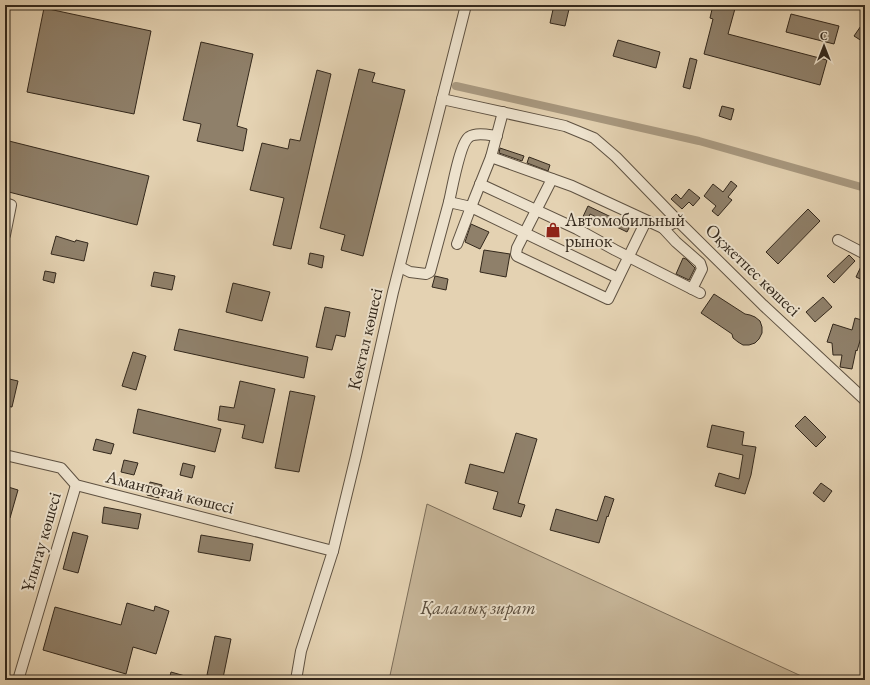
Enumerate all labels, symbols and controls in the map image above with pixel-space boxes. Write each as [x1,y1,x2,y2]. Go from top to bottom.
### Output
north arrow [804,26,844,66]
text: С [820,29,828,43]
place label: Автомобильный рынок [564,208,685,252]
street label: Оқжетпес көшесі [701,218,806,321]
shop icon: Автомобильный рынок [544,221,562,239]
street label: Көктал көшесі [342,285,388,392]
street label: Амантоғай көшесі [103,464,237,519]
street label: Ұлытау көшесі [15,489,66,594]
park label: Қалалық зират [419,596,536,620]

